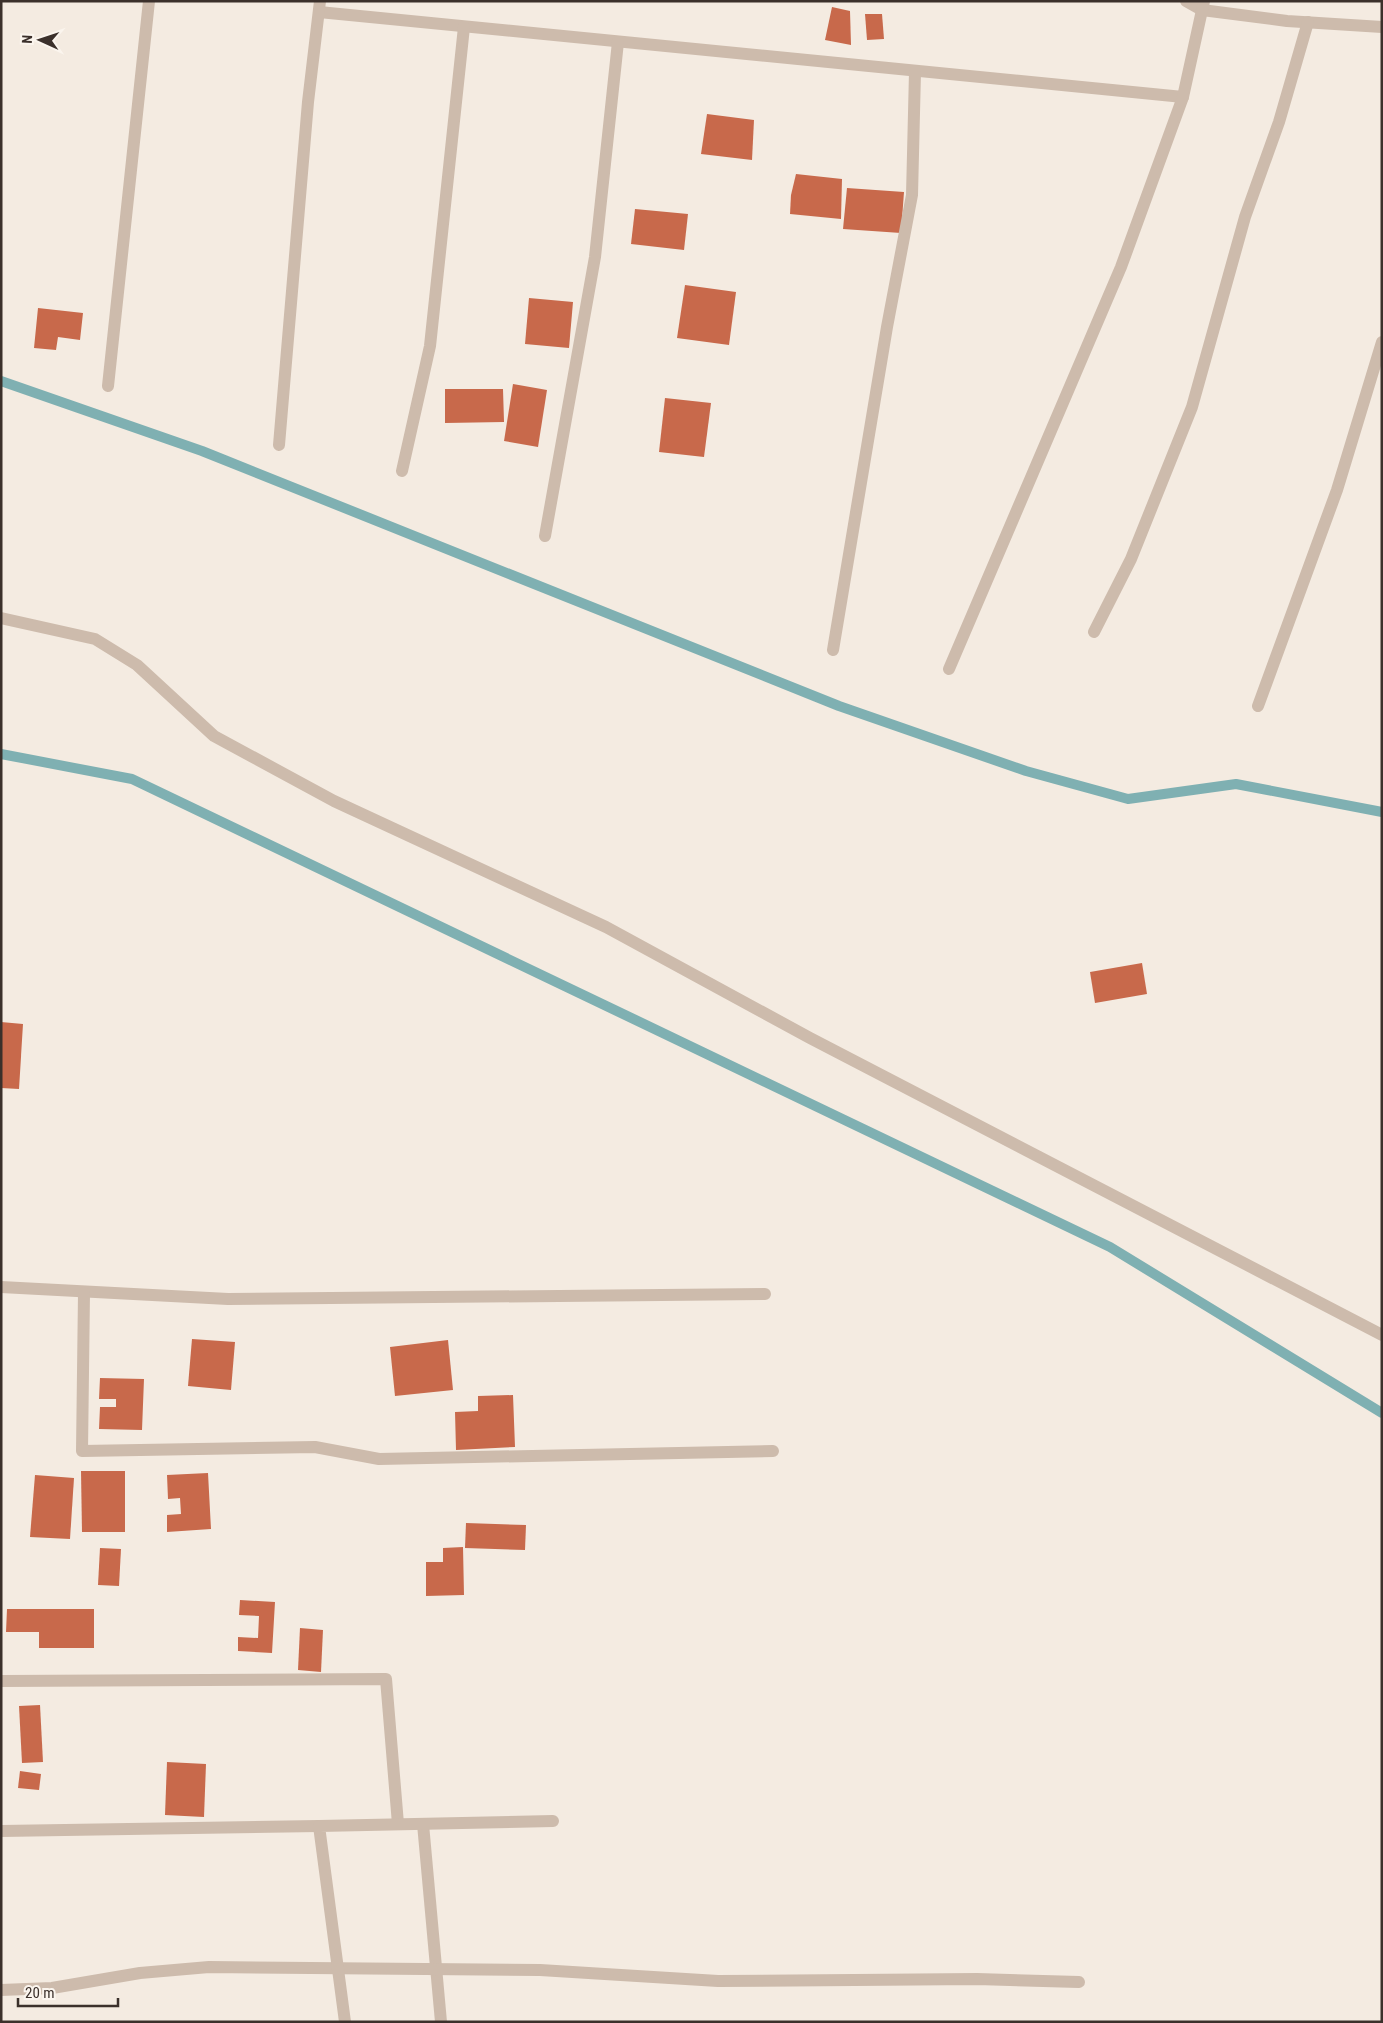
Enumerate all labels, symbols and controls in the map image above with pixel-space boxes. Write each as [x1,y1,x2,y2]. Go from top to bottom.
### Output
north arrow [15,15,65,65]
text: N [19,35,35,44]
scale bar [18,1976,118,2008]
text: 20 m [25,1984,55,2002]

